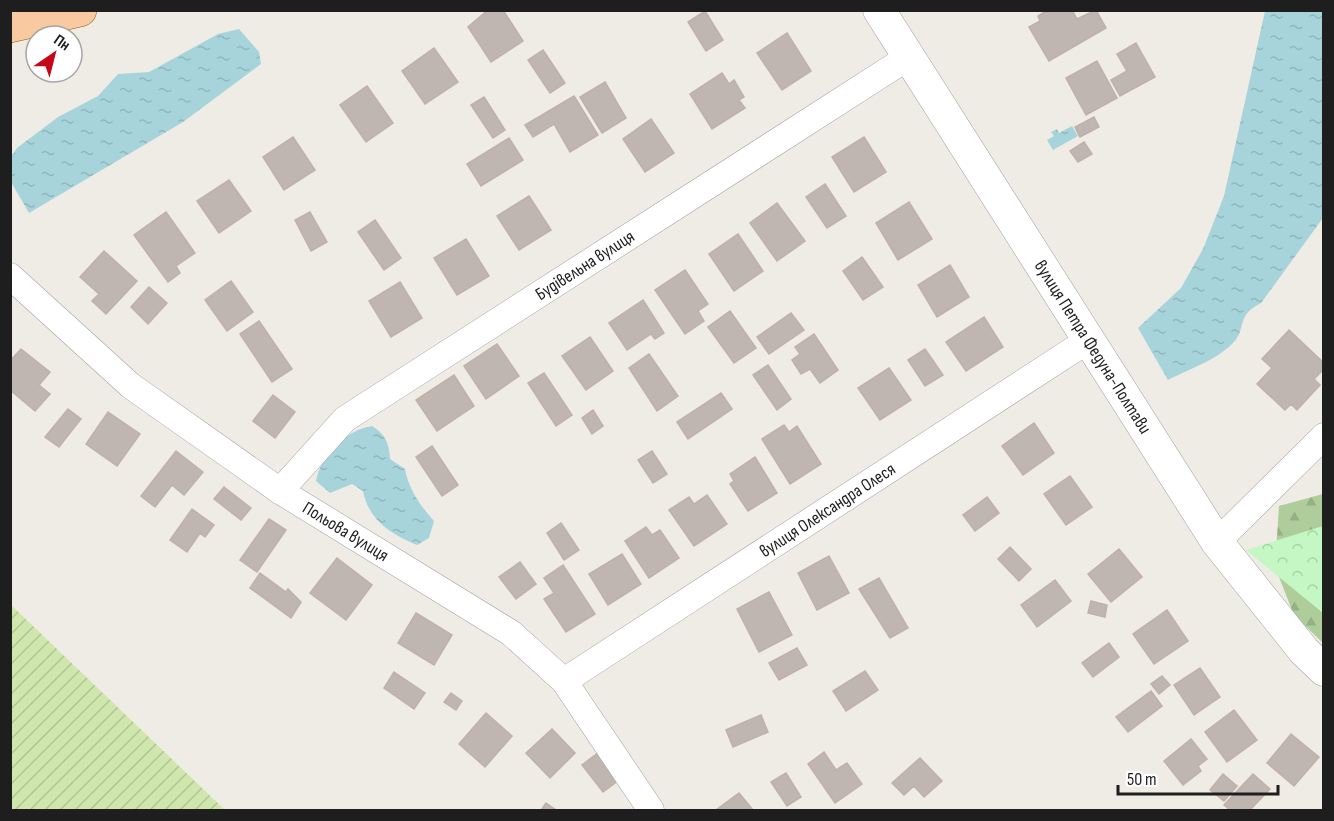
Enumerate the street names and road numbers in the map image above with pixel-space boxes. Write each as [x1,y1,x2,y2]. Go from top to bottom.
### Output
street label: Будівельна вулиця [532,226,638,305]
street label: вулиця Петра Федуна-Полтави [1030,256,1155,438]
street label: вулиця Олександра Олеся [756,458,899,562]
street label: Польова вулиця [299,497,392,566]

